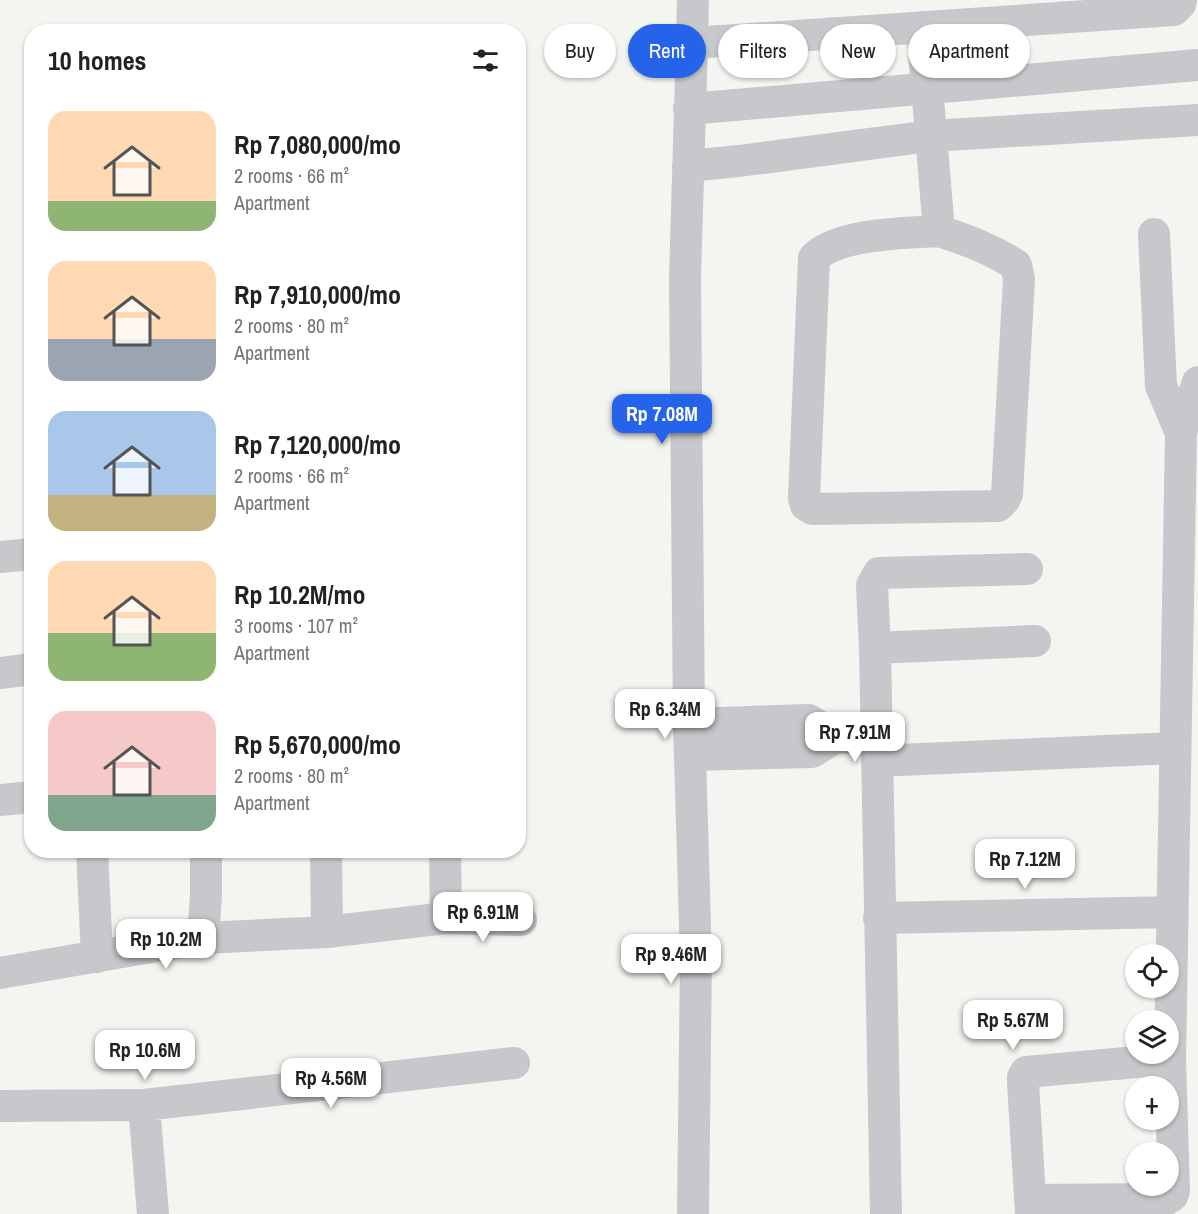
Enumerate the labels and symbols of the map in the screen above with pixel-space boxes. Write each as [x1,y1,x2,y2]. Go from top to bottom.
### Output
pin: Rp 7.08M [600,394,724,445]
pin: Rp 6.34M [603,689,727,740]
pin: Rp 7.91M [793,712,917,763]
pin: Rp 7.12M [963,839,1087,890]
pin: Rp 6.91M [421,892,545,943]
pin: Rp 10.2M [104,919,228,970]
pin: Rp 9.46M [609,934,733,985]
pin: Rp 5.67M [951,1000,1075,1051]
pin: Rp 10.6M [83,1030,207,1081]
pin: Rp 4.56M [269,1058,393,1109]

